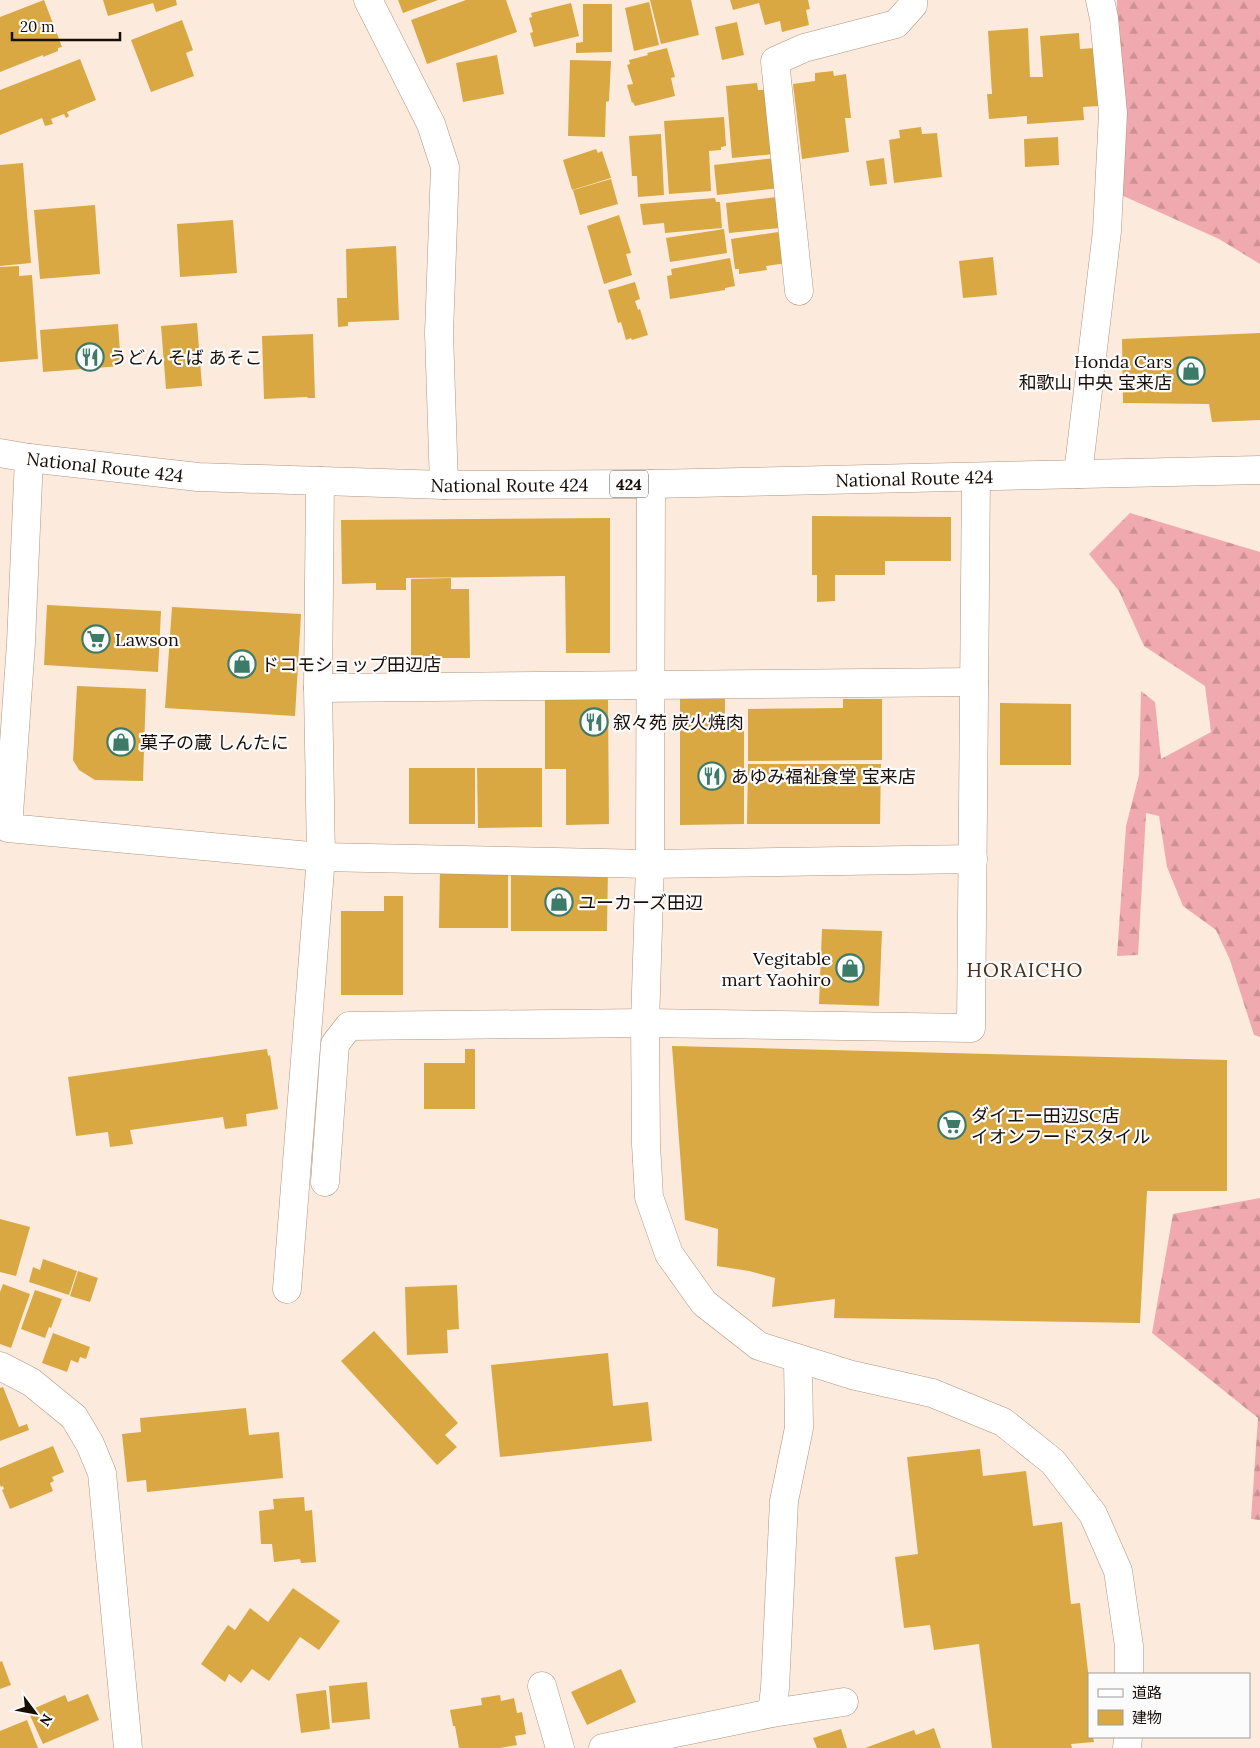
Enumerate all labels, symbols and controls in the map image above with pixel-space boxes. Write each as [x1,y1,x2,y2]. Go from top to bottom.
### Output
scale bar [12,10,120,42]
text: 20 m [20,17,55,36]
restaurant icon: うどん そば あそこ [75,342,105,372]
place label: うどん そば あそこ [109,346,262,369]
place label: Honda Cars 和歌山 中央 宝来店 [1019,350,1172,394]
shop icon: Honda Cars 和歌山 中央 宝来店 [1176,356,1206,386]
street label: National Route 424 [25,446,185,487]
street label: National Route 424 [835,465,994,491]
road number: 424 [610,470,648,498]
street label: National Route 424 [430,473,589,496]
supermarket icon: Lawson [81,624,111,654]
place label: Lawson [115,628,179,651]
shop icon: ドコモショップ田辺店 [227,649,257,679]
place label: ドコモショップ田辺店 [261,653,441,676]
restaurant icon: 叙々苑 炭火焼肉 [579,707,609,737]
place label: 叙々苑 炭火焼肉 [613,711,744,734]
shop icon: 菓子の蔵 しんたに [106,727,136,757]
place label: 菓子の蔵 しんたに [140,731,289,754]
restaurant icon: あゆみ福祉食堂 宝来店 [697,761,727,791]
place label: あゆみ福祉食堂 宝来店 [731,765,916,788]
shop icon: ユーカーズ田辺 [544,887,574,917]
place label: ユーカーズ田辺 [578,891,703,914]
place label: Vegitable mart Yaohiro [722,947,831,991]
shop icon: Vegitable mart Yaohiro [835,953,865,983]
district label: HORAICHO [967,957,1083,982]
place label: ダイエー田辺SC店 イオンフードスタイル [971,1104,1150,1148]
supermarket icon: ダイエー田辺SC店 イオンフードスタイル [937,1110,967,1140]
legend [1088,1673,1250,1738]
text: 道路 [1132,1683,1162,1702]
north arrow [10,1688,60,1738]
text: 建物 [1132,1708,1162,1727]
text: N [35,1711,57,1729]

